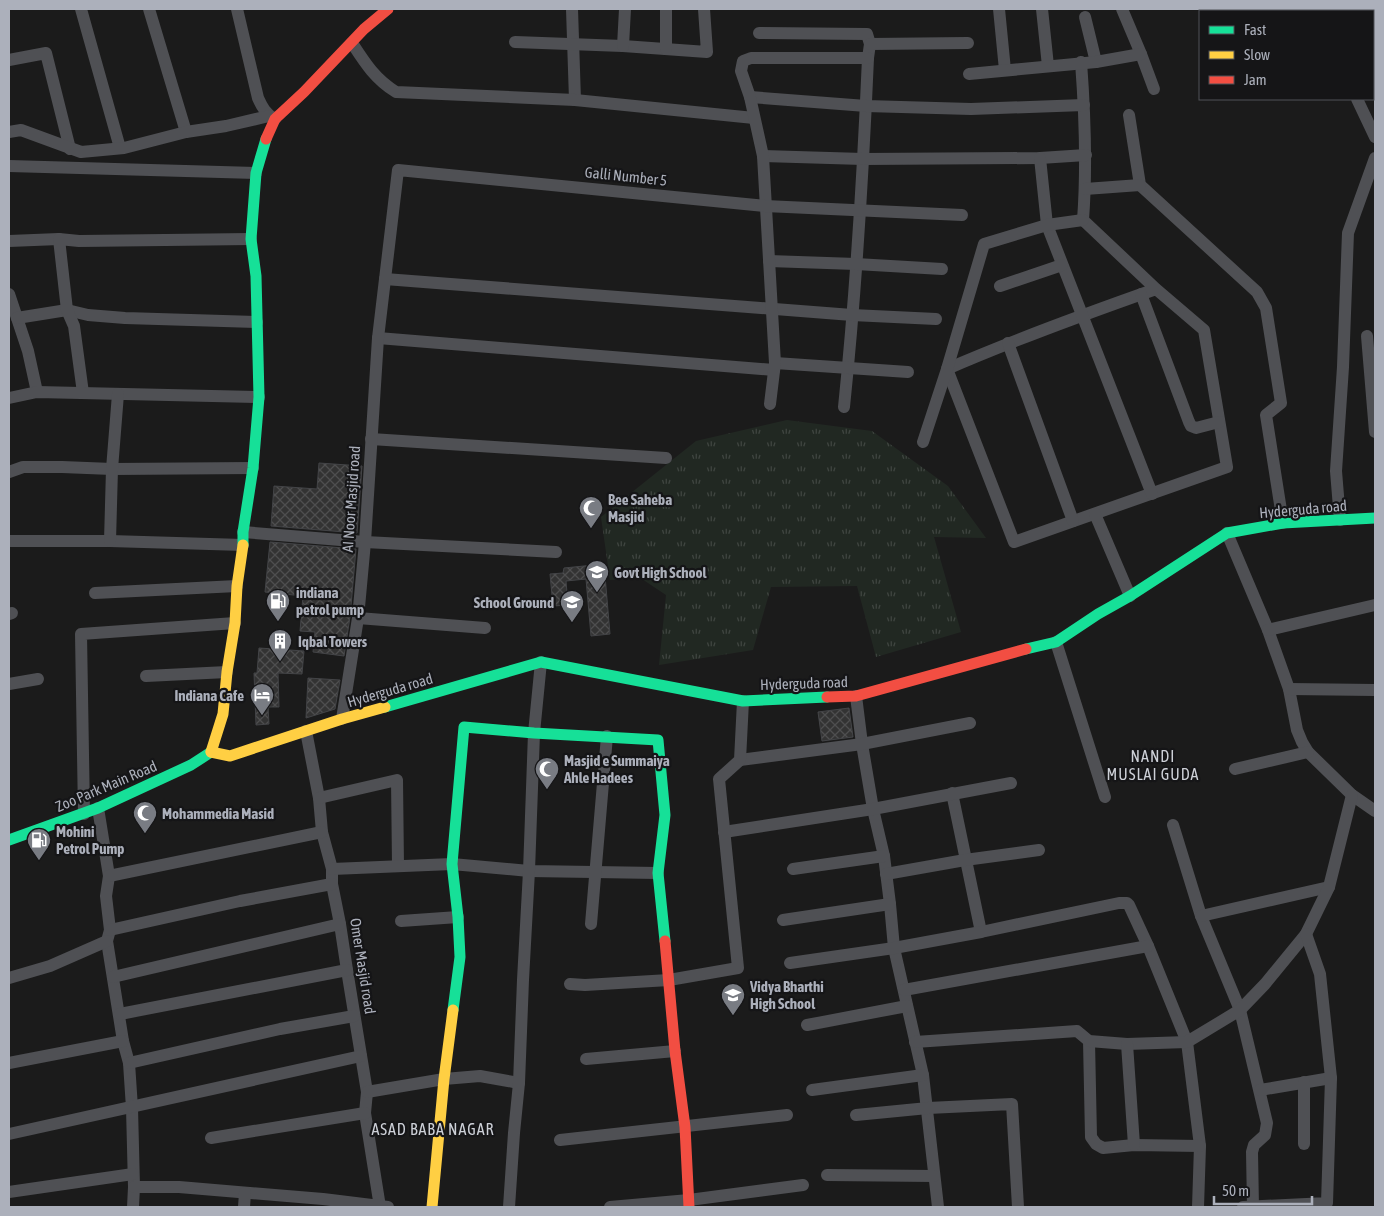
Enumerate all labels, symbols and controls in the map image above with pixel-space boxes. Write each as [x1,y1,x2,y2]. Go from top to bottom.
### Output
legend [1199,10,1374,100]
text: Fast [1244,21,1266,38]
text: Slow [1244,46,1270,63]
text: Jam [1244,71,1267,88]
street label: Galli Number 5 [584,163,668,189]
street label: AI Noor Masjid road [339,445,363,553]
place label: Bee Saheba Masjid [608,491,672,525]
mosque icon: Bee Saheba Masjid [578,495,604,529]
street label: Hyderguda road [1258,497,1348,521]
school or university icon: Govt High School [584,559,610,593]
place label: Govt High School [614,564,708,581]
place label: indiana petrol pump [296,584,364,618]
fuel station icon: indiana petrol pump [265,588,291,622]
school or university icon: School Ground [559,589,585,623]
place label: School Ground [474,594,554,611]
building icon: Iqbal Towers [267,628,293,662]
place label: Iqbal Towers [298,633,368,650]
street label: Hyderguda road [345,670,435,710]
street label: Hyderguda road [760,673,848,693]
hotel icon: Indiana Cafe [249,682,275,716]
place label: Indiana Cafe [174,687,244,704]
district label: NANDI MUSLAI GUDA [1107,747,1199,783]
place label: Masjid e Summaiya Ahle Hadees [563,752,670,786]
mosque icon: Masjid e Summaiya Ahle Hadees [534,756,560,790]
street label: Zoo Park Main Road [53,757,159,815]
mosque icon: Mohammedia Masid [132,800,158,834]
place label: Mohammedia Masid [162,805,274,822]
place label: Mohini Petrol Pump [56,823,124,857]
fuel station icon: Mohini Petrol Pump [26,827,52,861]
street label: Omer Masjid road [347,917,379,1015]
place label: Vidya Bharthi High School [749,978,824,1012]
school or university icon: Vidya Bharthi High School [720,982,746,1016]
district label: ASAD BABA NAGAR [371,1120,495,1138]
scale bar [1214,1174,1312,1206]
text: 50 m [1222,1182,1249,1199]

